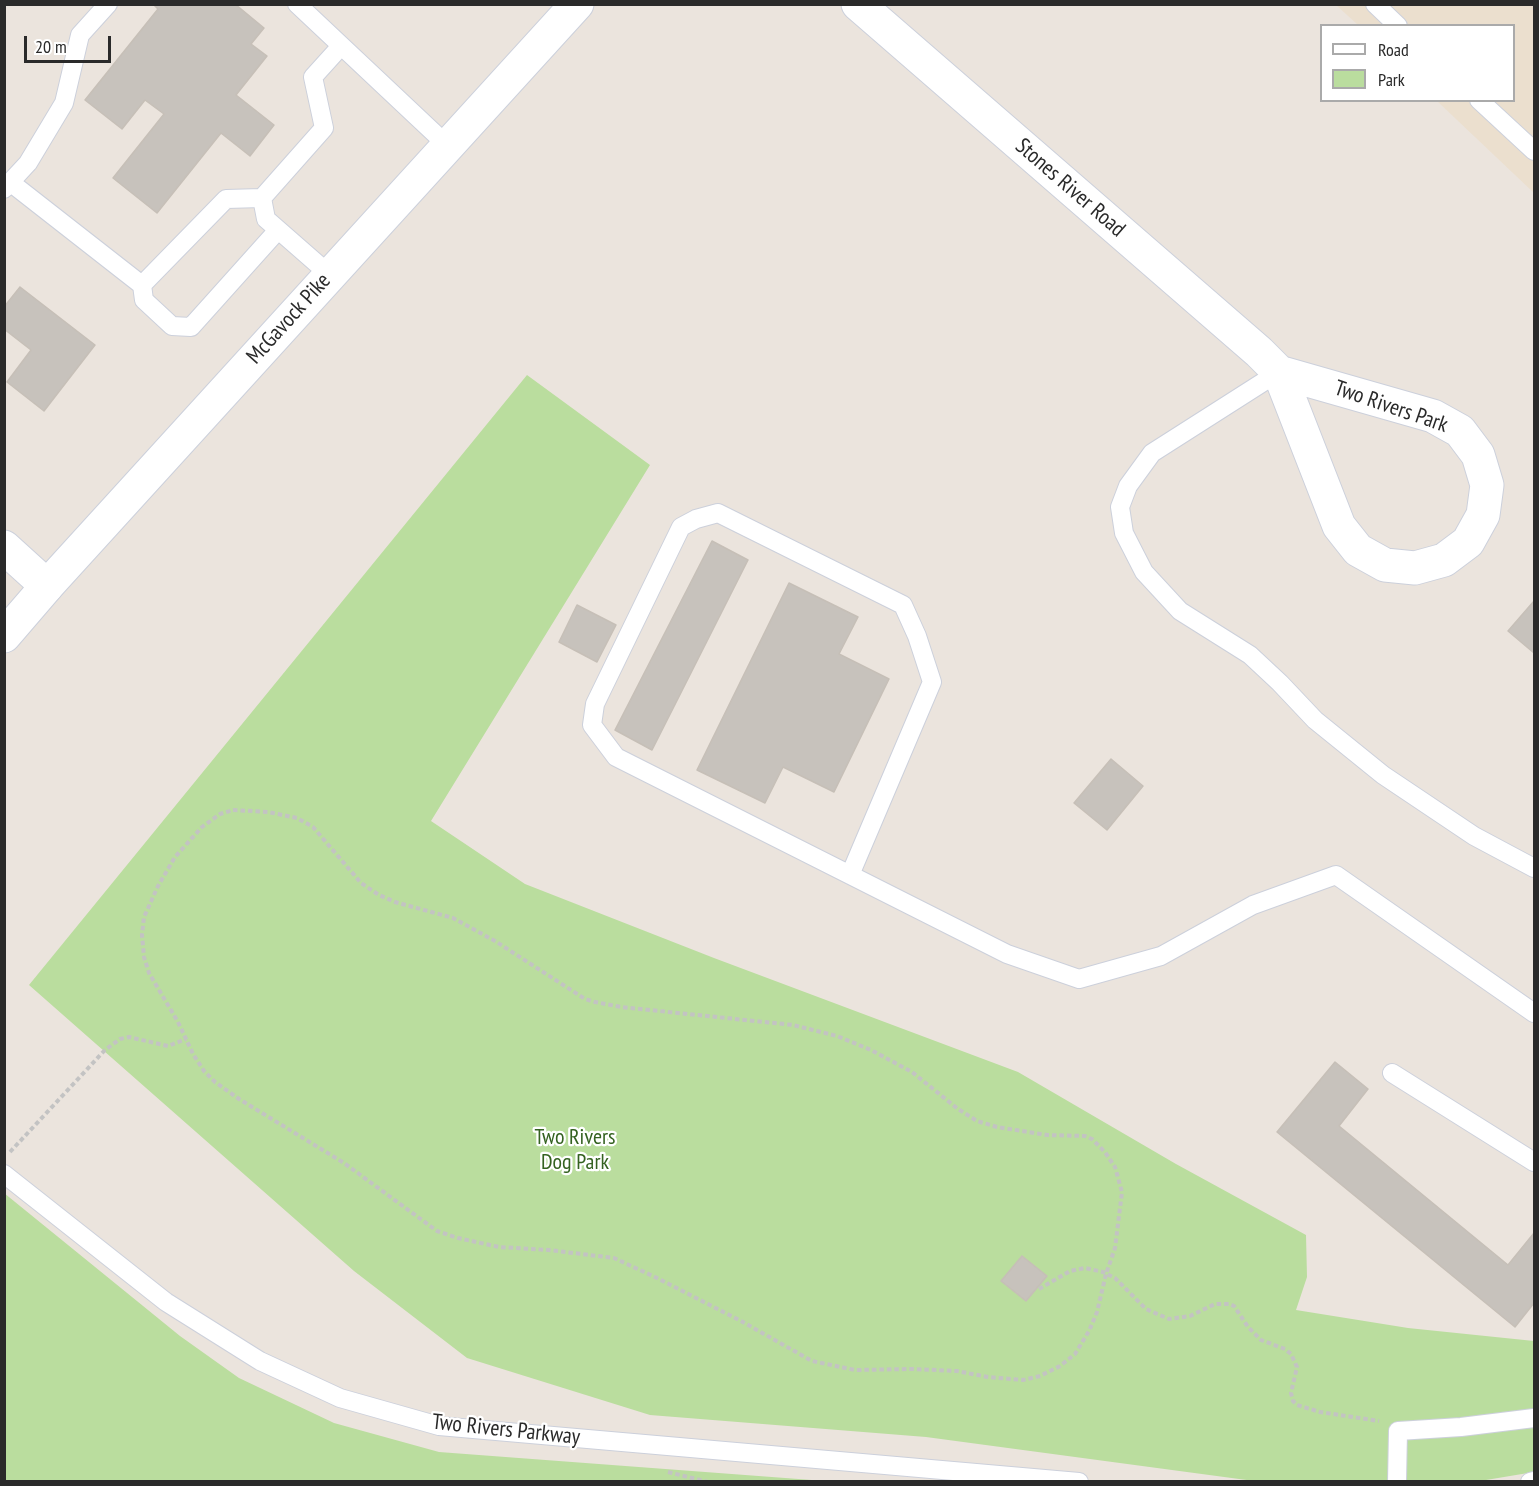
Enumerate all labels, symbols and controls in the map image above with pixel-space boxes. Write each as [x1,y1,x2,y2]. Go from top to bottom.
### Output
scale bar [27,24,114,62]
legend [1320,24,1515,102]
text: 20 m [35,35,67,58]
text: Road [1378,38,1409,61]
text: Park [1378,68,1405,91]
street label: Stones River Road [1010,133,1130,243]
street label: McGavock Pike [242,268,336,370]
street label: Two Rivers Park [1331,375,1451,439]
park label: Two Rivers Dog Park [535,1125,615,1176]
street label: Two Rivers Parkway [431,1409,581,1451]

